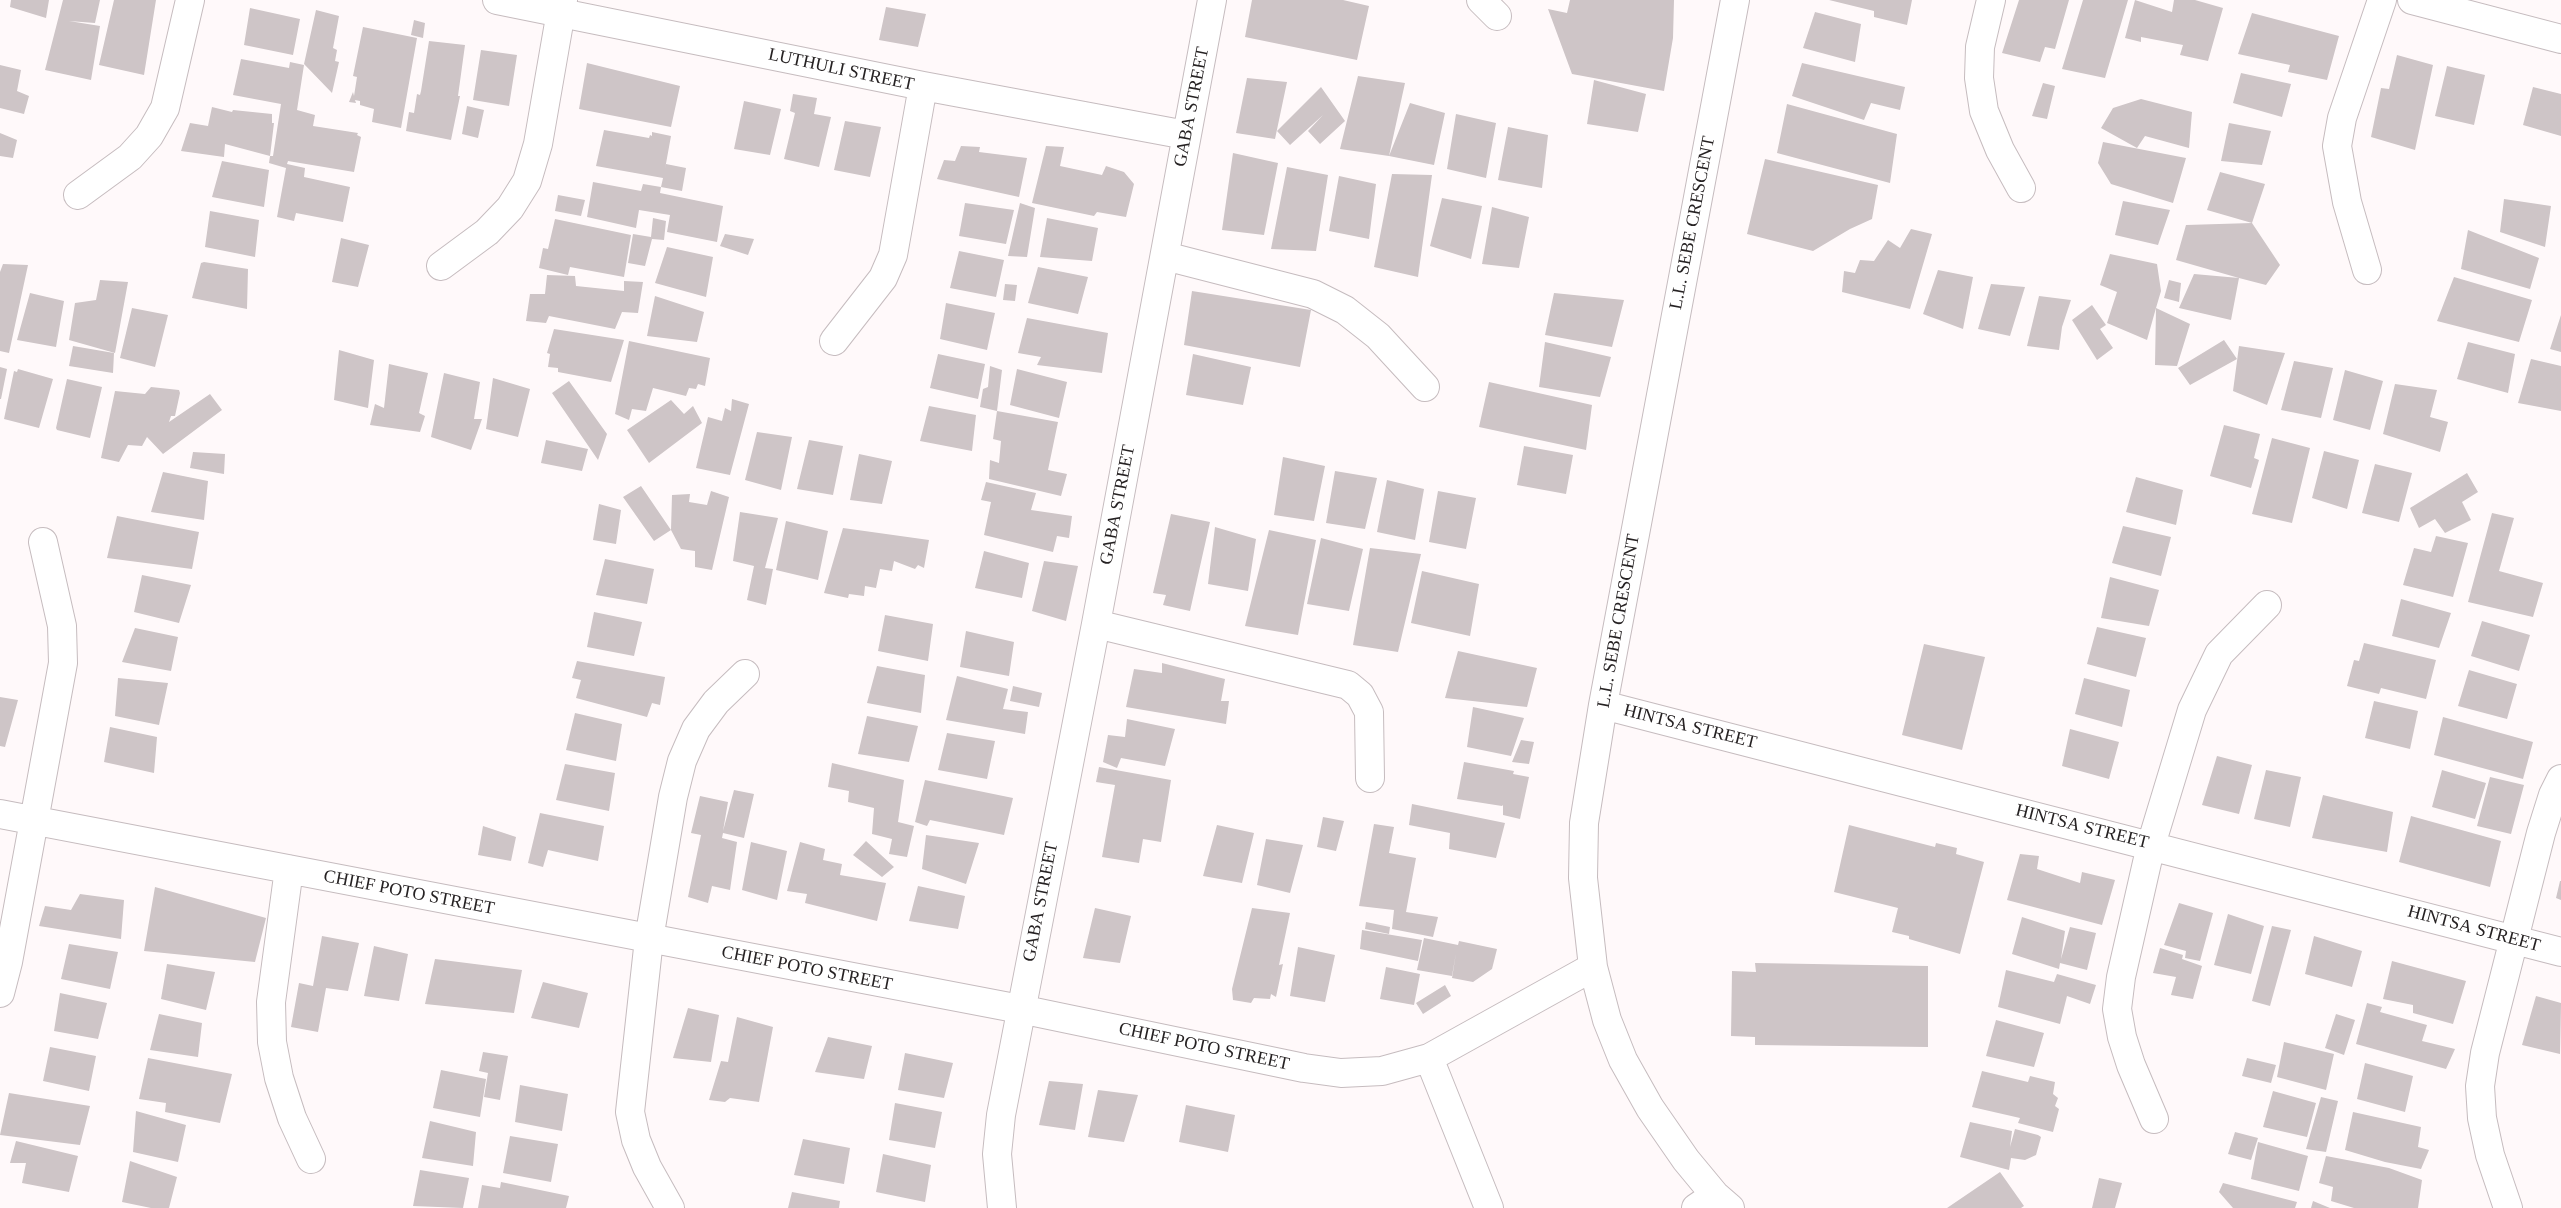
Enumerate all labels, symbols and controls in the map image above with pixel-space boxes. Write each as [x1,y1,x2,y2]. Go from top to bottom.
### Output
street label: LUTHULI STREET [766,44,916,96]
street label: GABA STREET [1170,45,1214,169]
street label: L.L. SEBE CRESCENT [1666,135,1720,311]
street label: GABA STREET [1096,443,1140,567]
street label: L.L. SEBE CRESCENT [1593,532,1645,710]
street label: HINTSA STREET [1621,700,1759,754]
street label: HINTSA STREET [2013,800,2151,854]
street label: GABA STREET [1019,840,1063,964]
street label: CHIEF POTO STREET [322,866,496,920]
street label: HINTSA STREET [2405,901,2543,957]
street label: CHIEF POTO STREET [720,942,894,996]
street label: CHIEF POTO STREET [1117,1018,1291,1076]

